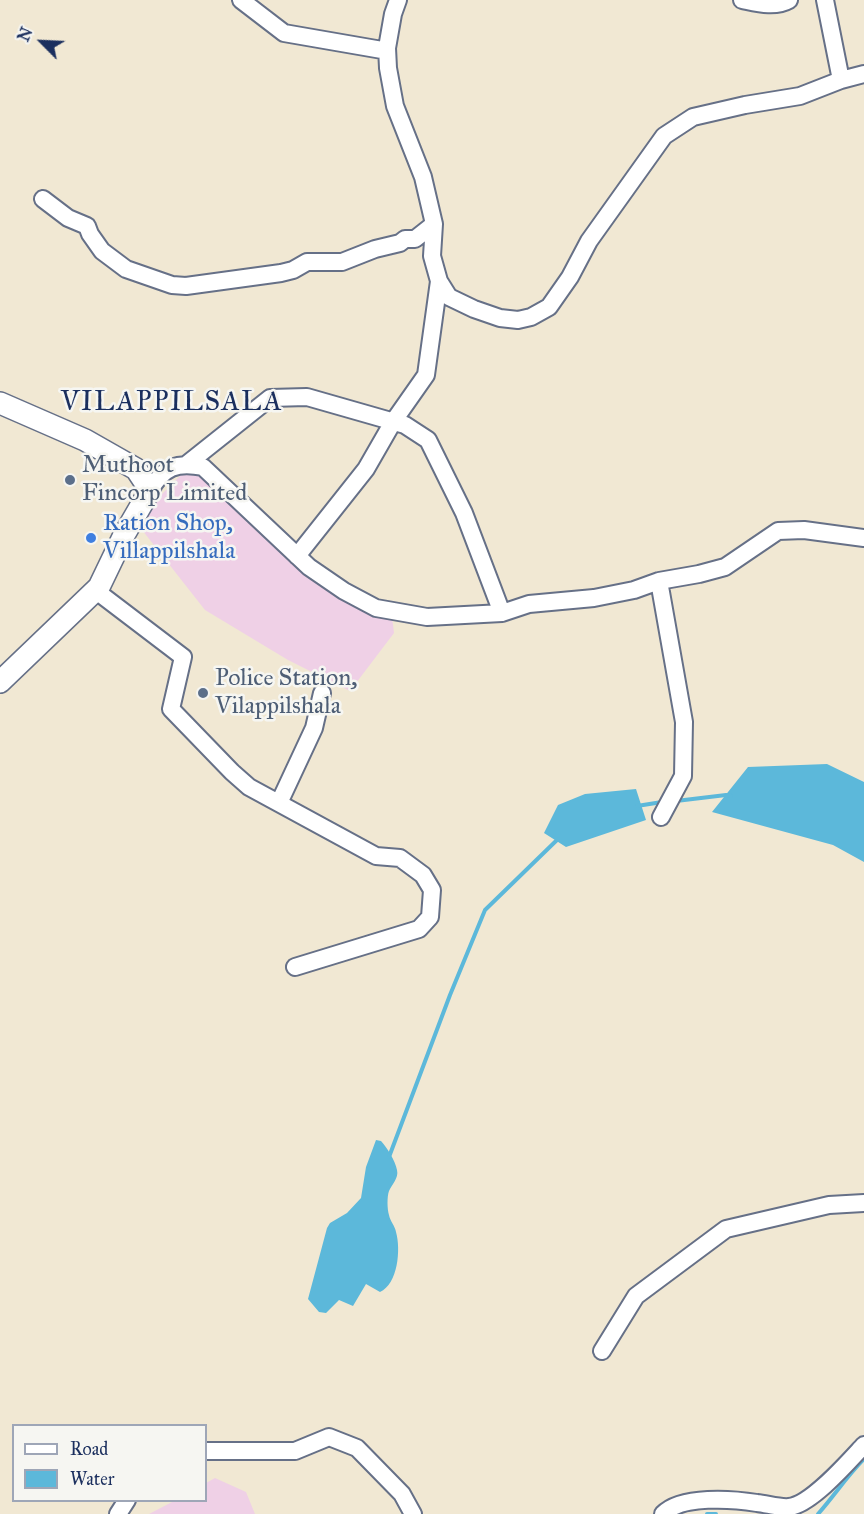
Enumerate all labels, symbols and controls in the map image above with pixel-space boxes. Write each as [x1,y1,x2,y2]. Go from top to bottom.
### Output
north arrow [12,12,72,72]
text: N [14,24,37,45]
district label: VILAPPILSALA [61,387,283,419]
place label: Muthoot Fincorp Limited [82,452,247,508]
marker: Muthoot Fincorp Limited [63,473,77,487]
place label: Ration Shop, Villappilshala [103,510,235,566]
marker: Ration Shop, Villappilshala [84,531,98,545]
place label: Police Station, Vilappilshala [215,665,357,721]
marker: Police Station, Vilappilshala [196,686,210,700]
legend [12,1424,207,1502]
text: Road [70,1438,108,1460]
text: Water [70,1468,114,1490]

